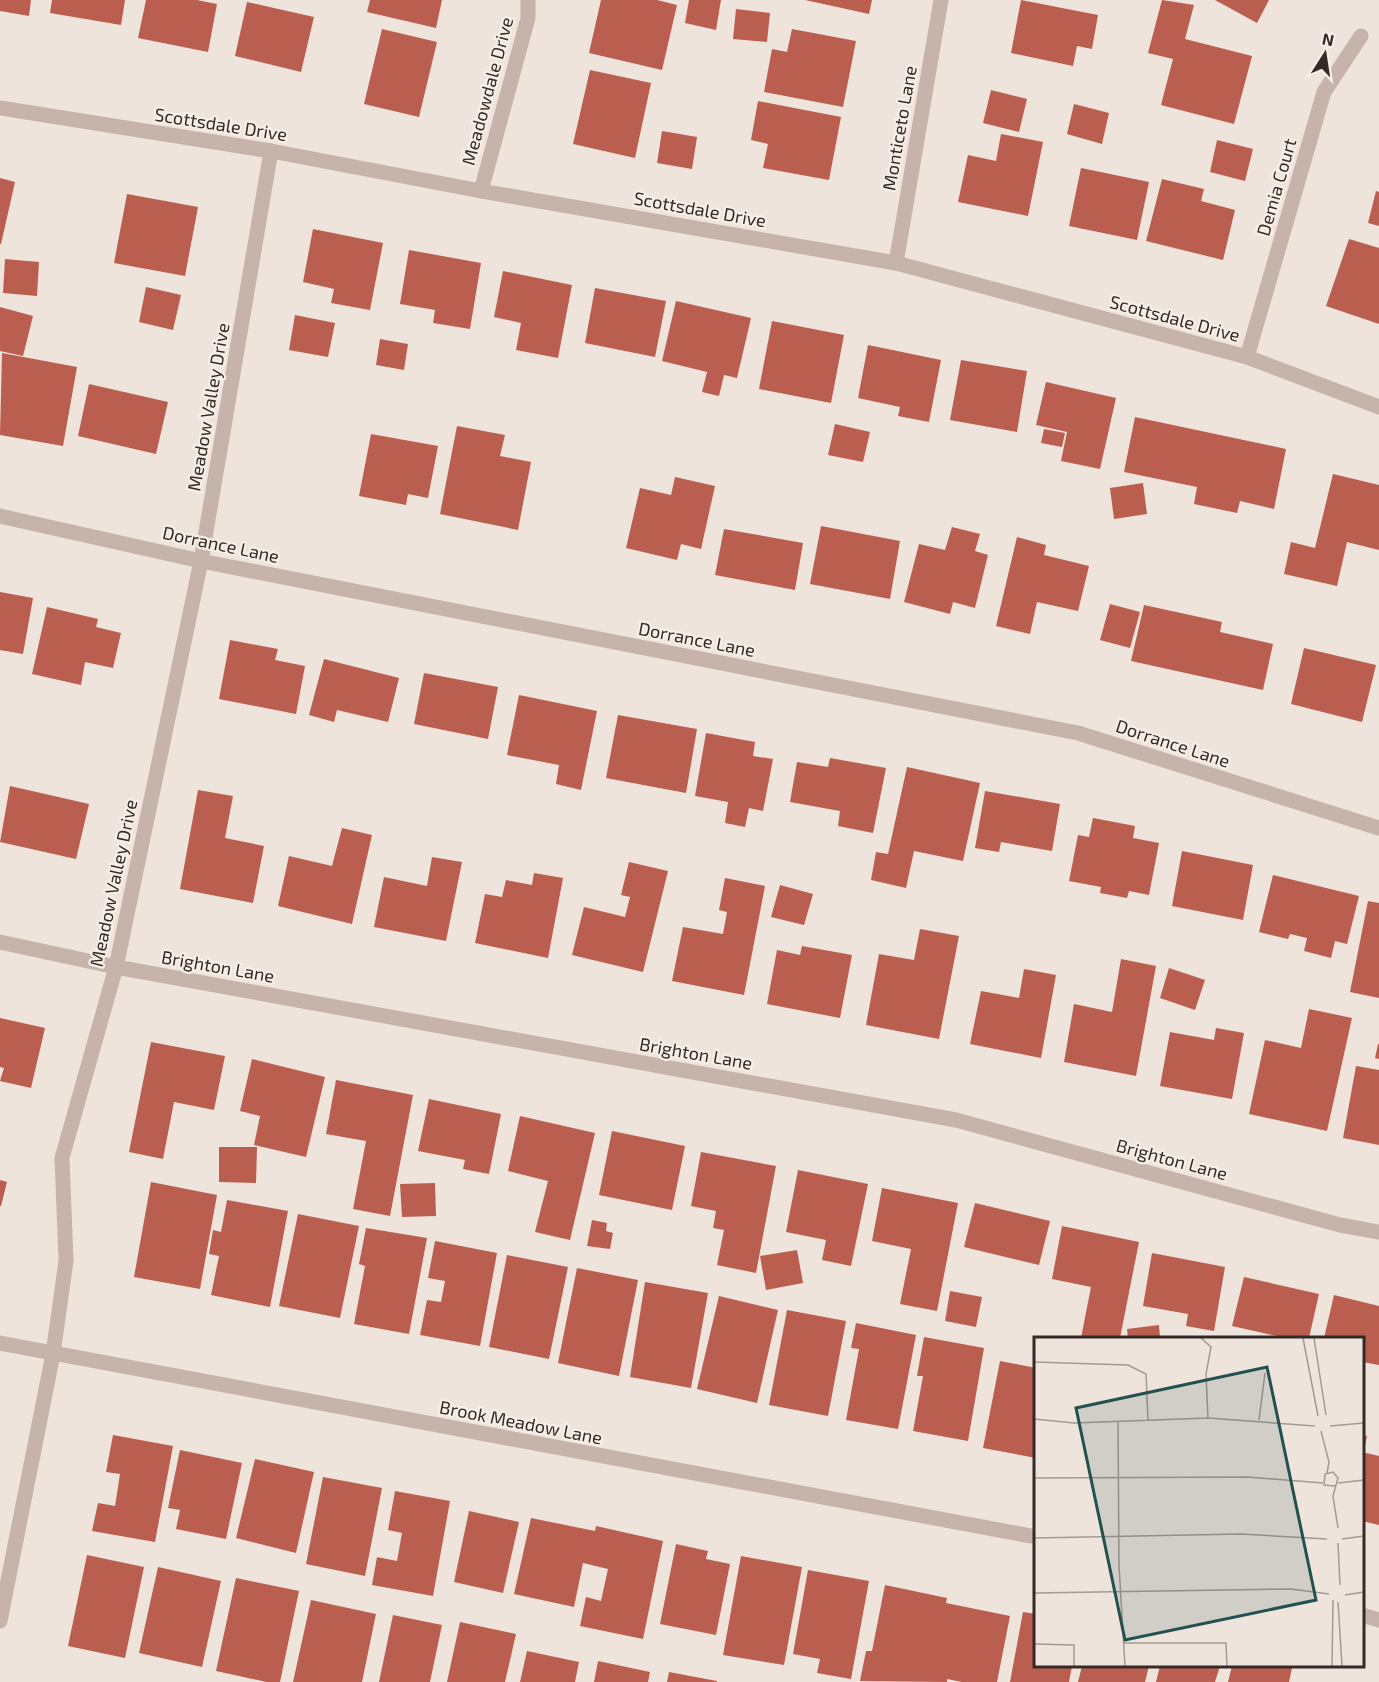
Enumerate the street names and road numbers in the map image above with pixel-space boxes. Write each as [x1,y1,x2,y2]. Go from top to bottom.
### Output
street label: Meadowdale Drive [457,14,517,168]
street label: Monticeto Lane [877,64,921,192]
street label: Scottsdale Drive [153,103,289,145]
street label: Demia Court [1252,136,1300,238]
street label: Scottsdale Drive [632,187,768,231]
street label: Scottsdale Drive [1108,290,1242,346]
street label: Meadow Valley Drive [182,321,234,493]
street label: Dorrance Lane [161,521,281,567]
street label: Dorrance Lane [637,617,757,661]
street label: Dorrance Lane [1113,714,1233,772]
street label: Meadow Valley Drive [85,797,141,969]
street label: Brighton Lane [160,945,276,987]
street label: Brighton Lane [638,1032,754,1074]
street label: Brighton Lane [1114,1134,1230,1184]
street label: Brook Meadow Lane [438,1395,604,1449]

